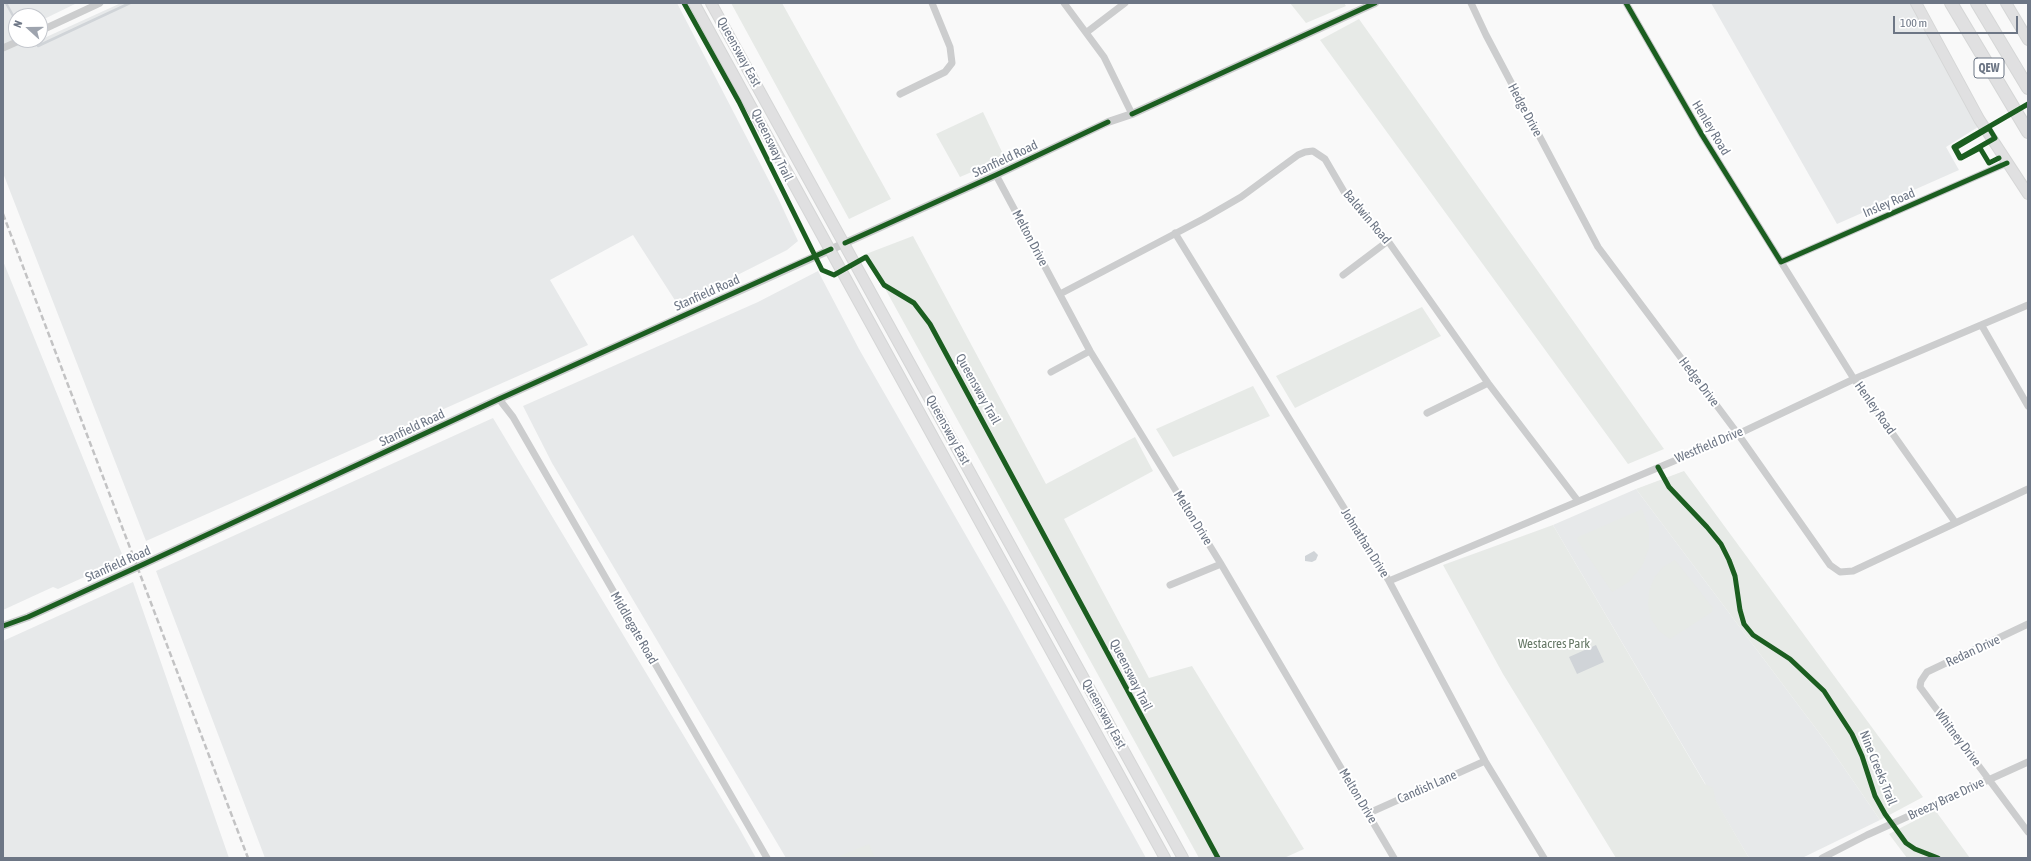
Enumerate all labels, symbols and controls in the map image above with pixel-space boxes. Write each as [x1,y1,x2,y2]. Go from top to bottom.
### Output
north arrow [8,8,48,48]
scale bar [1895,8,2020,34]
street label: Queensway East [713,14,765,90]
text: 100 m [1900,16,1927,30]
text: N [11,19,24,29]
road number: QEW [1974,58,2004,78]
street label: Hedge Drive [1505,81,1545,139]
street label: Henley Road [1689,98,1733,158]
street label: Queensway Trail [748,106,796,184]
street label: Stanfield Road [970,137,1040,181]
street label: Insley Road [1861,185,1917,221]
street label: Baldwin Road [1340,187,1394,247]
street label: Melton Drive [1009,207,1051,269]
street label: Stanfield Road [672,272,742,314]
street label: Queensway Trail [952,351,1004,427]
street label: Hedge Drive [1675,354,1723,410]
street label: Henley Road [1851,379,1899,437]
street label: Queensway East [922,392,974,468]
street label: Stanfield Road [377,406,447,450]
street label: Westfield Drive [1673,424,1745,466]
street label: Melton Drive [1170,488,1216,548]
street label: Johnathan Drive [1338,506,1392,580]
street label: Stanfield Road [83,543,153,585]
street label: Middlegate Road [607,589,661,667]
street label: Redan Drive [1943,632,2003,670]
park label: Westacres Park [1518,636,1590,652]
street label: Queensway Trail [1106,637,1156,713]
street label: Queensway East [1078,676,1130,752]
street label: Whitney Drive [1932,707,1984,769]
street label: Nine Creeks Trail [1856,728,1900,808]
street label: Melton Drive [1336,766,1380,826]
street label: Candish Lane [1395,767,1459,807]
street label: Breezy Brae Drive [1905,775,1987,823]

